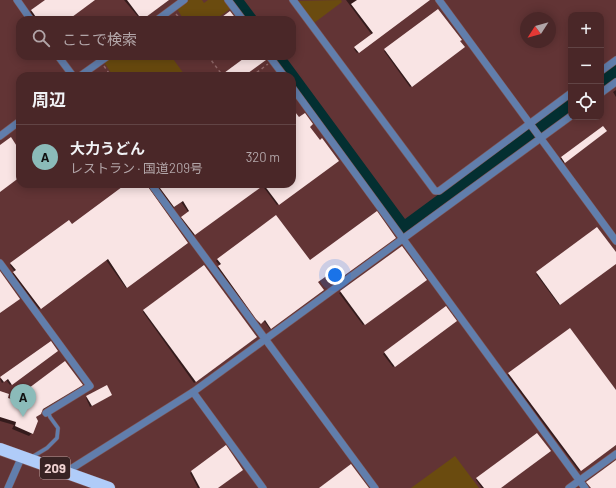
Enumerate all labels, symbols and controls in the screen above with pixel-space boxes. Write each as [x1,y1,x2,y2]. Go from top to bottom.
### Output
north arrow [520,12,556,48]
map controls [568,12,604,120]
button: + [568,12,604,48]
search box [16,16,296,60]
icon: search [30,27,52,49]
text: ここで検索 [62,30,137,48]
button: − [568,48,604,84]
button: locate [568,84,604,120]
text: 周辺 [32,89,66,109]
text: 大力うどん [70,139,145,157]
text: A [41,149,49,165]
text: 320 m [246,149,280,165]
text: レストラン · 国道209号 [70,160,203,176]
your location [325,265,345,285]
pin: A [10,384,36,417]
road number: 209 [40,457,70,479]

